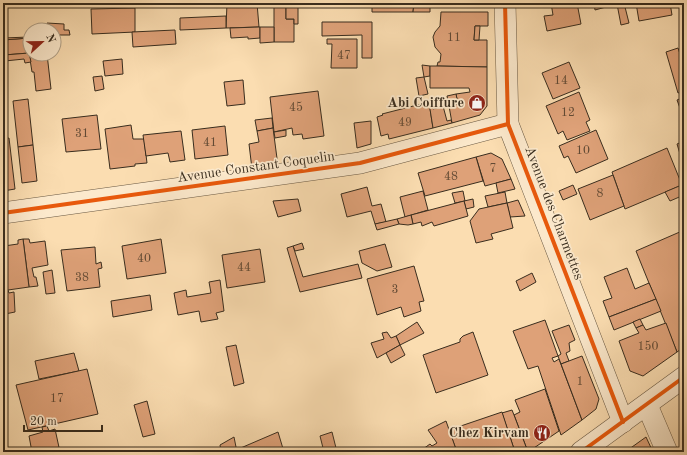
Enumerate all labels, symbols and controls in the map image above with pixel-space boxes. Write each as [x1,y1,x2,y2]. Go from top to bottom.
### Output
north arrow [22,22,62,62]
house number: 11 [447,32,461,44]
text: N [43,33,57,45]
house number: 47 [337,50,351,62]
house number: 14 [554,75,568,87]
shop icon: Abi Coiffure [467,93,487,113]
place label: Abi Coiffure [387,96,464,110]
house number: 45 [289,101,303,114]
house number: 12 [561,107,575,119]
house number: 49 [398,117,412,129]
house number: 31 [75,128,89,140]
house number: 41 [203,137,217,149]
street label: Avenue des Charmettes [522,144,586,282]
house number: 10 [576,145,590,157]
street label: Avenue Constant Coquelin [176,149,336,185]
house number: 7 [490,163,496,175]
house number: 48 [444,171,458,183]
house number: 8 [597,188,604,200]
house number: 40 [137,253,151,265]
house number: 44 [237,262,251,274]
house number: 38 [75,272,89,284]
house number: 3 [392,284,398,296]
house number: 150 [638,340,658,353]
house number: 1 [577,376,583,388]
house number: 17 [50,393,64,405]
scale bar [24,407,102,433]
text: 20 m [30,416,57,428]
restaurant icon: Chez Kirvam [532,423,552,443]
place label: Chez Kirvam [449,426,529,440]

